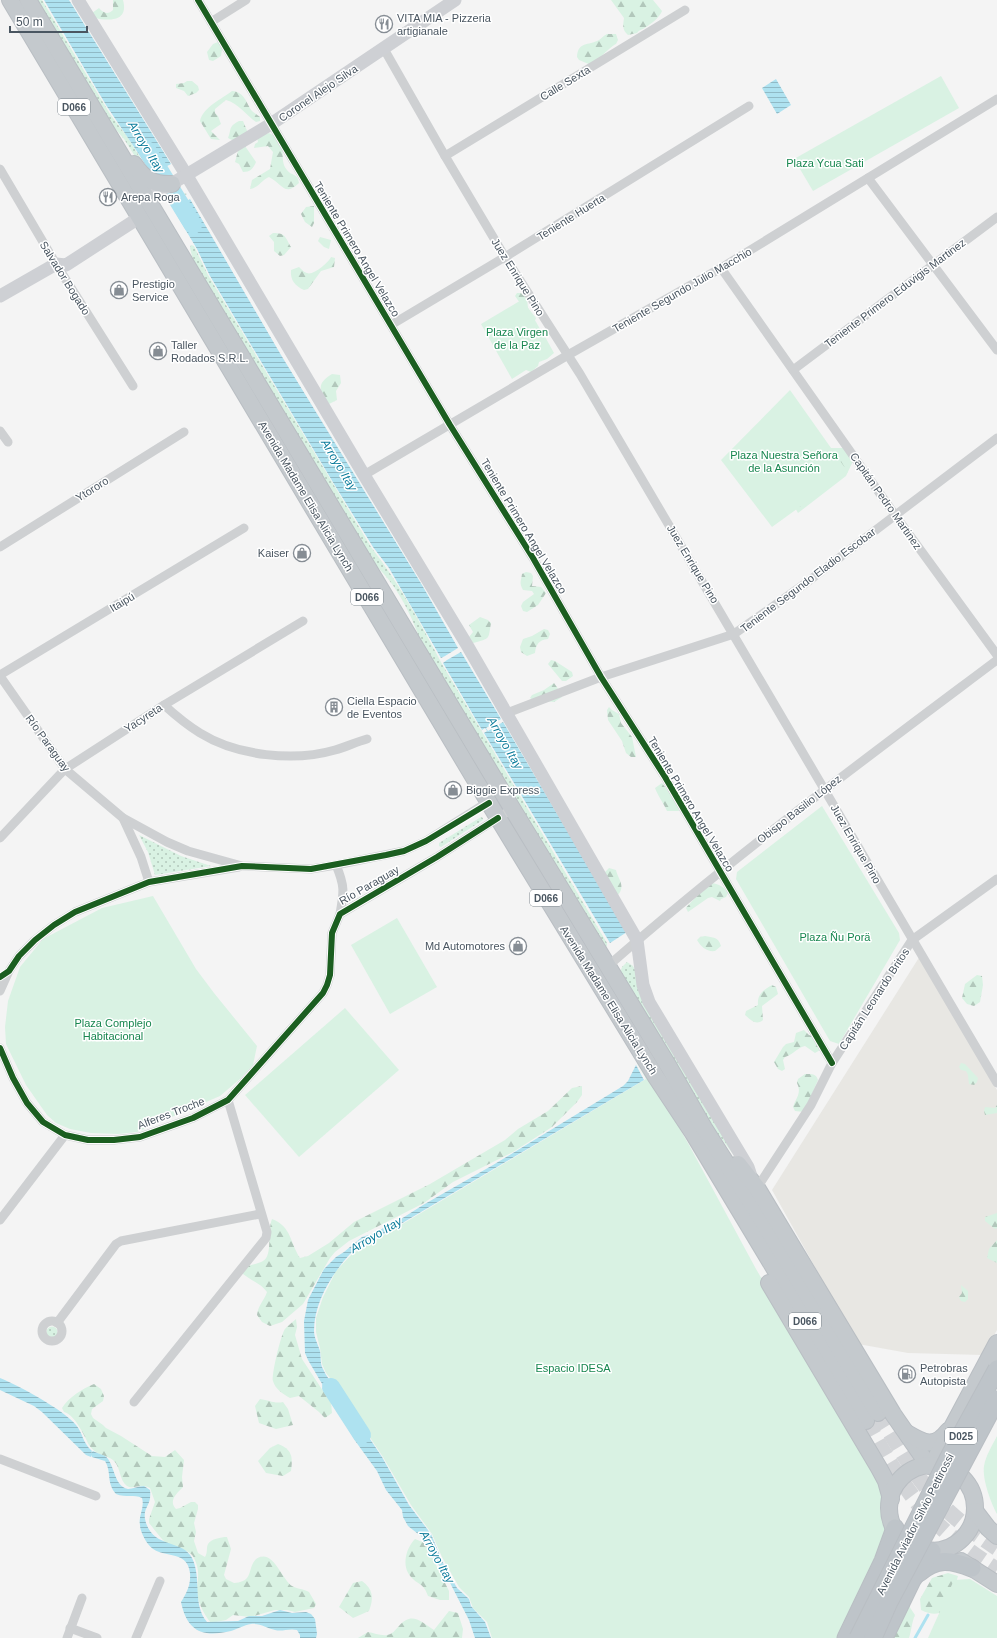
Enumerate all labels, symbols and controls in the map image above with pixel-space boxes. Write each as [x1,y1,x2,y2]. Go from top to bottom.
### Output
scale bar [10,8,87,34]
place label: VITA MIA - Pizzeria artigianale [397,12,492,37]
restaurant icon: VITA MIA - Pizzeria artigianale [374,14,394,34]
text: 50 m [16,15,43,29]
street label: Coronel Alejo Silva [276,62,360,124]
street label: Calle Sexta [538,63,593,103]
road number: D066 [58,99,90,115]
water label: Arroyo Itay [125,118,167,176]
park label: Plaza Ycua Sati [786,157,864,169]
street label: Teniente Primero Angel Velazco [312,179,402,319]
restaurant icon: Arepa Roga [98,187,118,207]
place label: Arepa Roga [121,191,181,203]
street label: Teniente Huerta [535,191,608,243]
street label: Juez Enrique Pino [489,236,547,318]
street label: Teniente Primero Eduvigis Martinez [822,236,968,350]
street label: Salvador Bogado [38,239,92,317]
street label: Teniente Segundo Julio Macchio [610,245,754,335]
place label: Prestigio Service [132,278,175,303]
shop icon: Prestigio Service [109,280,129,300]
park label: Plaza Virgen de la Paz [486,326,548,351]
place label: Taller Rodados S.R.L. [171,339,249,364]
shop icon: Taller Rodados S.R.L. [148,341,168,361]
street label: Avenida Madame Elisa Alicia Lynch [256,419,356,573]
water label: Arroyo Itay [318,436,360,494]
park label: Plaza Nuestra Señora de la Asunción [730,449,839,474]
street label: Capitán Pedro Martinez [848,450,924,552]
street label: Teniente Primero Angel Velazco [479,456,569,596]
street label: Ytororo [74,474,110,504]
street label: Juez Enrique Pino [665,523,721,605]
street label: Teniente Segundo Eladio Escobar [738,525,878,635]
shop icon: Kaiser [292,543,312,563]
place label: Kaiser [258,547,289,559]
road number: D066 [351,589,383,605]
street label: Itaipú [107,590,137,614]
place label: Ciella Espacio de Eventos [347,695,417,720]
building icon: Ciella Espacio de Eventos [324,697,344,717]
street label: Yacyreta [122,701,165,735]
street label: Río Paraguay [23,712,73,774]
water label: Arroyo Itay [484,714,526,772]
street label: Teniente Primero Angel Velazco [646,734,736,874]
street label: Obispo Basilio López [755,772,843,846]
shop icon: Biggie Express [443,780,463,800]
place label: Biggie Express [466,784,540,796]
street label: Juez Enrique Pino [828,802,884,886]
street label: Río Paraguay [337,863,402,907]
road number: D066 [530,890,562,906]
street label: Avenida Madame Elisa Alicia Lynch [558,923,660,1077]
park label: Plaza Ñu Porä [800,931,871,943]
shop icon: Md Automotores [508,936,528,956]
place label: Md Automotores [425,940,506,952]
street label: Capitán Leonardo Britos [837,946,912,1052]
park label: Plaza Complejo Habitacional [74,1017,152,1042]
street label: Alferes Troche [136,1095,206,1131]
water label: Arroyo Itay [347,1214,405,1256]
road number: D066 [789,1313,821,1329]
park label: Espacio IDESA [535,1362,611,1374]
place label: Petrobras Autopista [920,1362,968,1387]
fuel station icon: Petrobras Autopista [897,1364,917,1384]
road number: D025 [945,1428,977,1444]
street label: Avenida Aviador Silvio Pettirossi [874,1451,956,1597]
water label: Arroyo Itay [416,1527,458,1587]

